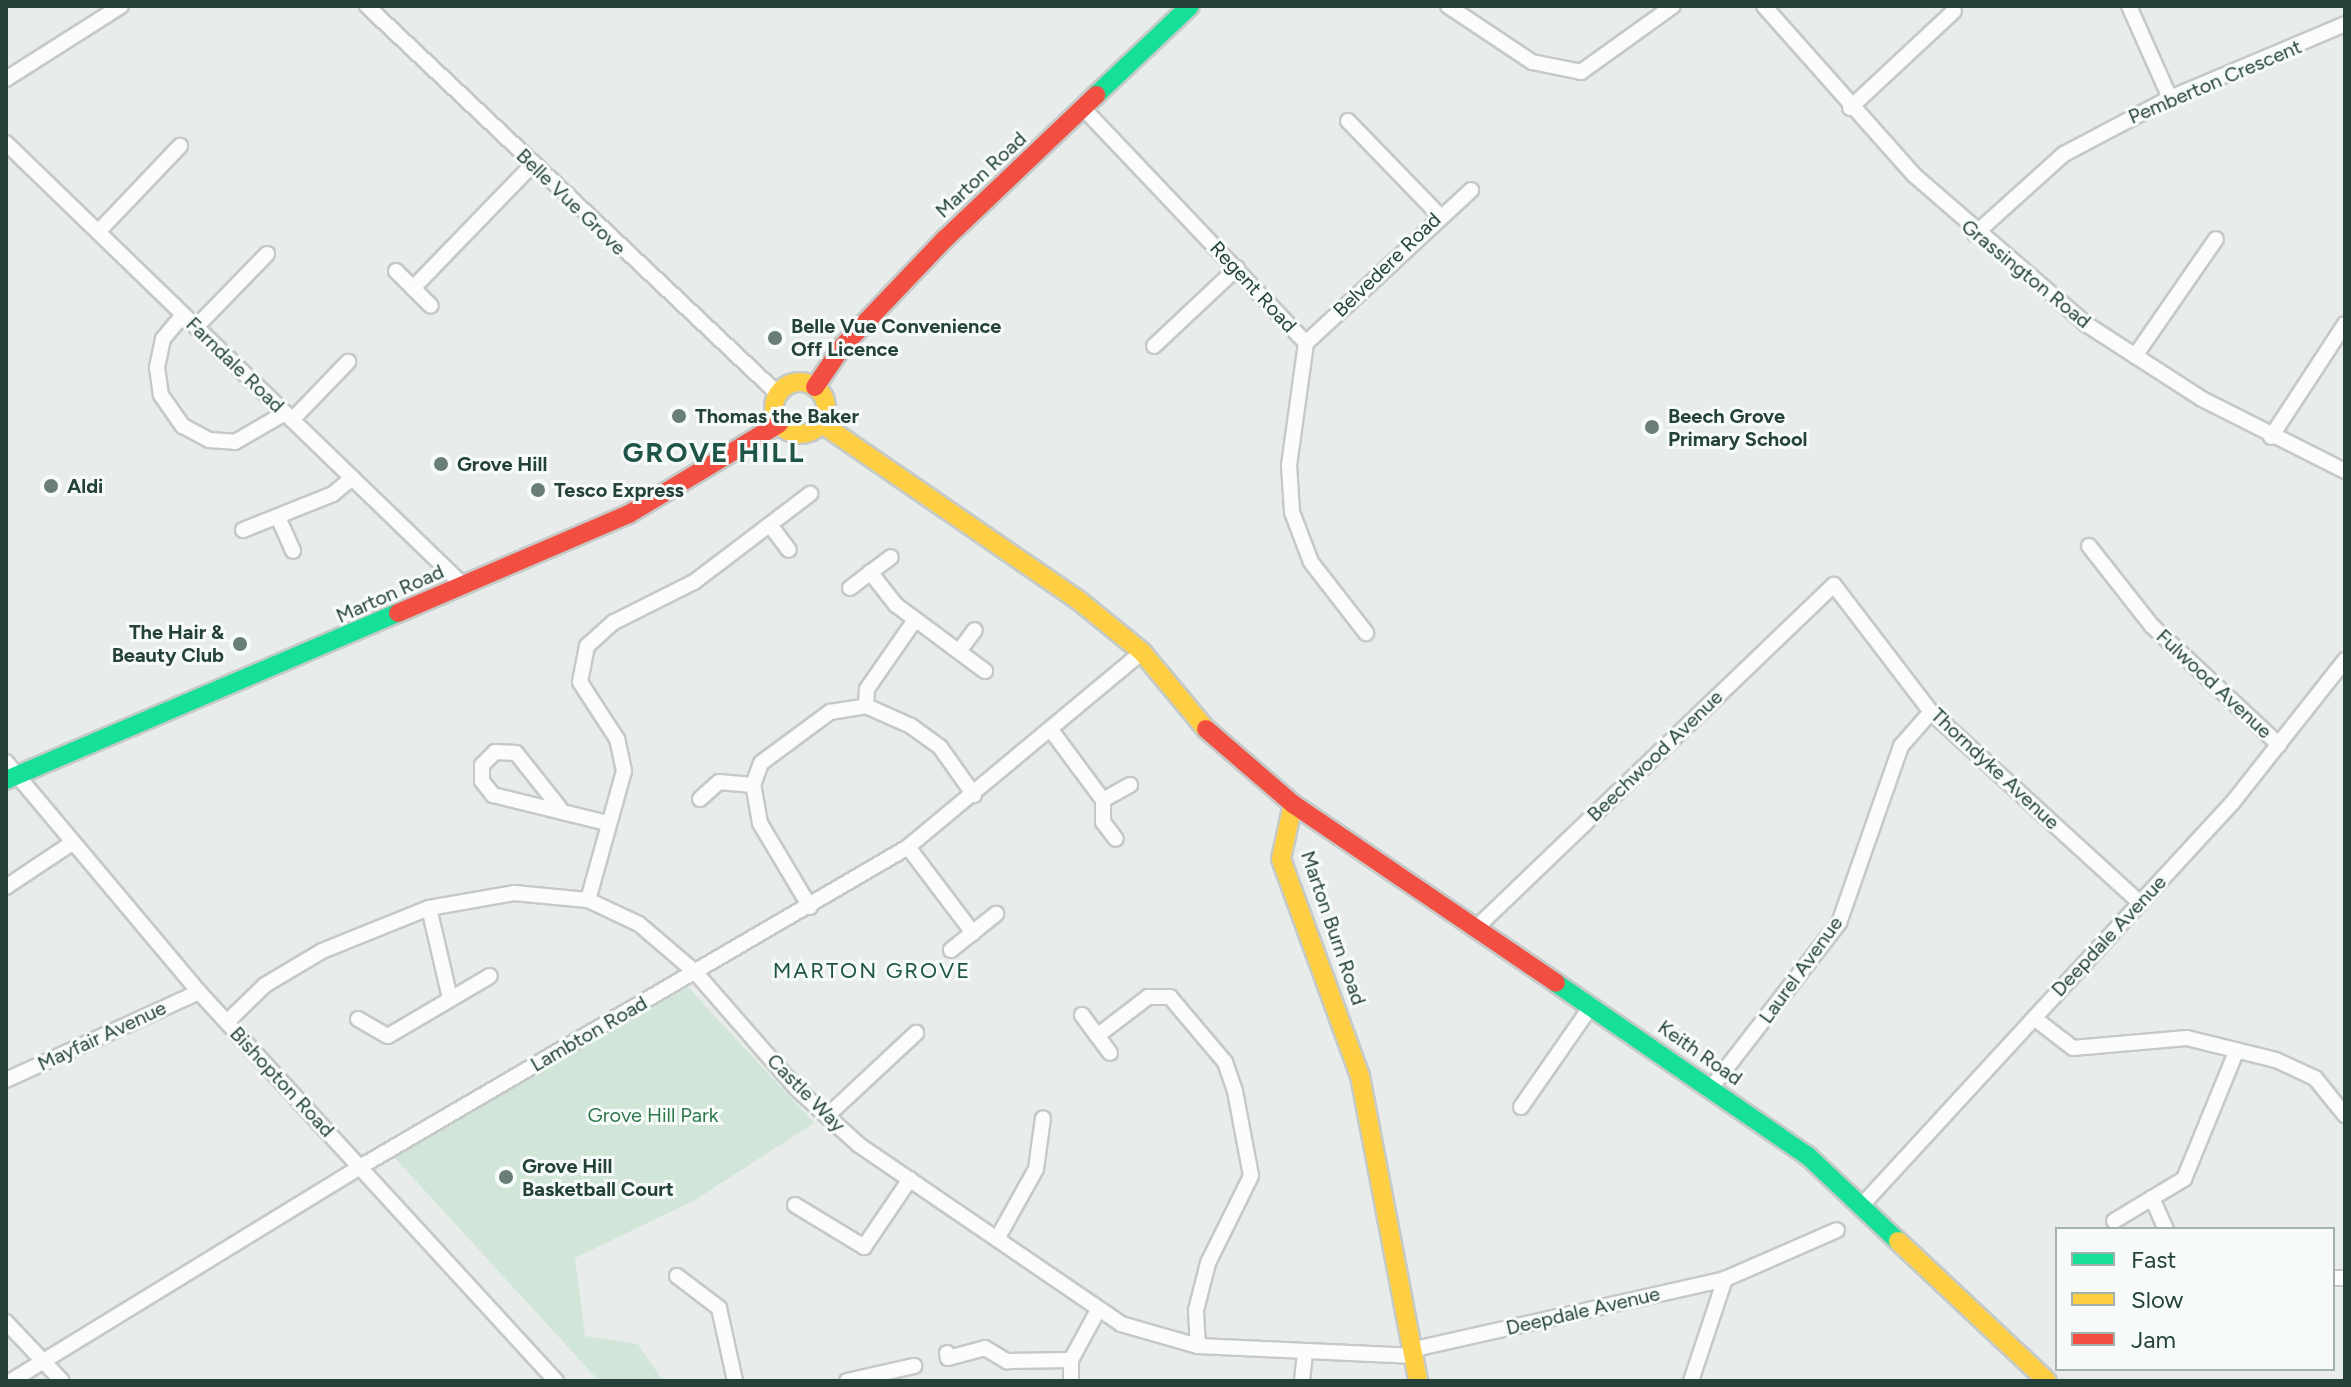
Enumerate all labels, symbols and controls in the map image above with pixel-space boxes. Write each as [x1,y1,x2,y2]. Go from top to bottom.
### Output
street label: Pemberton Crescent [2125,35,2305,129]
street label: Marton Road [931,127,1031,223]
street label: Belle Vue Grove [511,144,631,260]
street label: Belvedere Road [1328,208,1446,322]
street label: Grassington Road [1956,214,2096,334]
street label: Regent Road [1205,236,1301,338]
street label: Farndale Road [181,312,289,418]
place label: Belle Vue Convenience Off Licence [791,314,1001,361]
marker: Belle Vue Convenience Off Licence [766,329,784,347]
place label: Thomas the Baker [695,404,859,428]
place label: Beech Grove Primary School [1668,404,1807,451]
marker: Thomas the Baker [670,407,688,425]
marker: Beech Grove Primary School [1643,418,1661,436]
district label: GROVE HILL [623,435,805,469]
place label: Grove Hill [457,452,547,476]
marker: Grove Hill [432,455,450,473]
place label: Aldi [67,474,103,498]
marker: Aldi [42,477,60,495]
place label: Tesco Express [554,478,684,502]
marker: Tesco Express [529,481,547,499]
street label: Marton Road [333,560,447,628]
place label: The Hair & Beauty Club [112,620,224,667]
street label: Fulwood Avenue [2151,624,2277,744]
marker: The Hair & Beauty Club [231,635,249,653]
street label: Beechwood Avenue [1582,685,1728,827]
street label: Thorndyke Avenue [1926,703,2064,835]
street label: Marton Burn Road [1295,848,1371,1008]
street label: Deepdale Avenue [2047,870,2171,1002]
street label: Laurel Avenue [1754,912,1848,1028]
district label: MARTON GROVE [773,958,971,984]
street label: Lambton Road [526,991,652,1077]
street label: Mayfair Avenue [34,996,170,1076]
street label: Keith Road [1653,1015,1747,1091]
street label: Bishopton Road [225,1022,339,1142]
street label: Castle Way [762,1049,850,1137]
park label: Grove Hill Park [588,1103,718,1127]
place label: Grove Hill Basketball Court [522,1154,674,1201]
marker: Grove Hill Basketball Court [497,1168,515,1186]
legend [2055,1227,2335,1371]
text: Fast [2131,1245,2176,1274]
street label: Deepdale Avenue [1504,1282,1662,1340]
text: Slow [2131,1285,2183,1314]
text: Jam [2131,1325,2176,1354]

